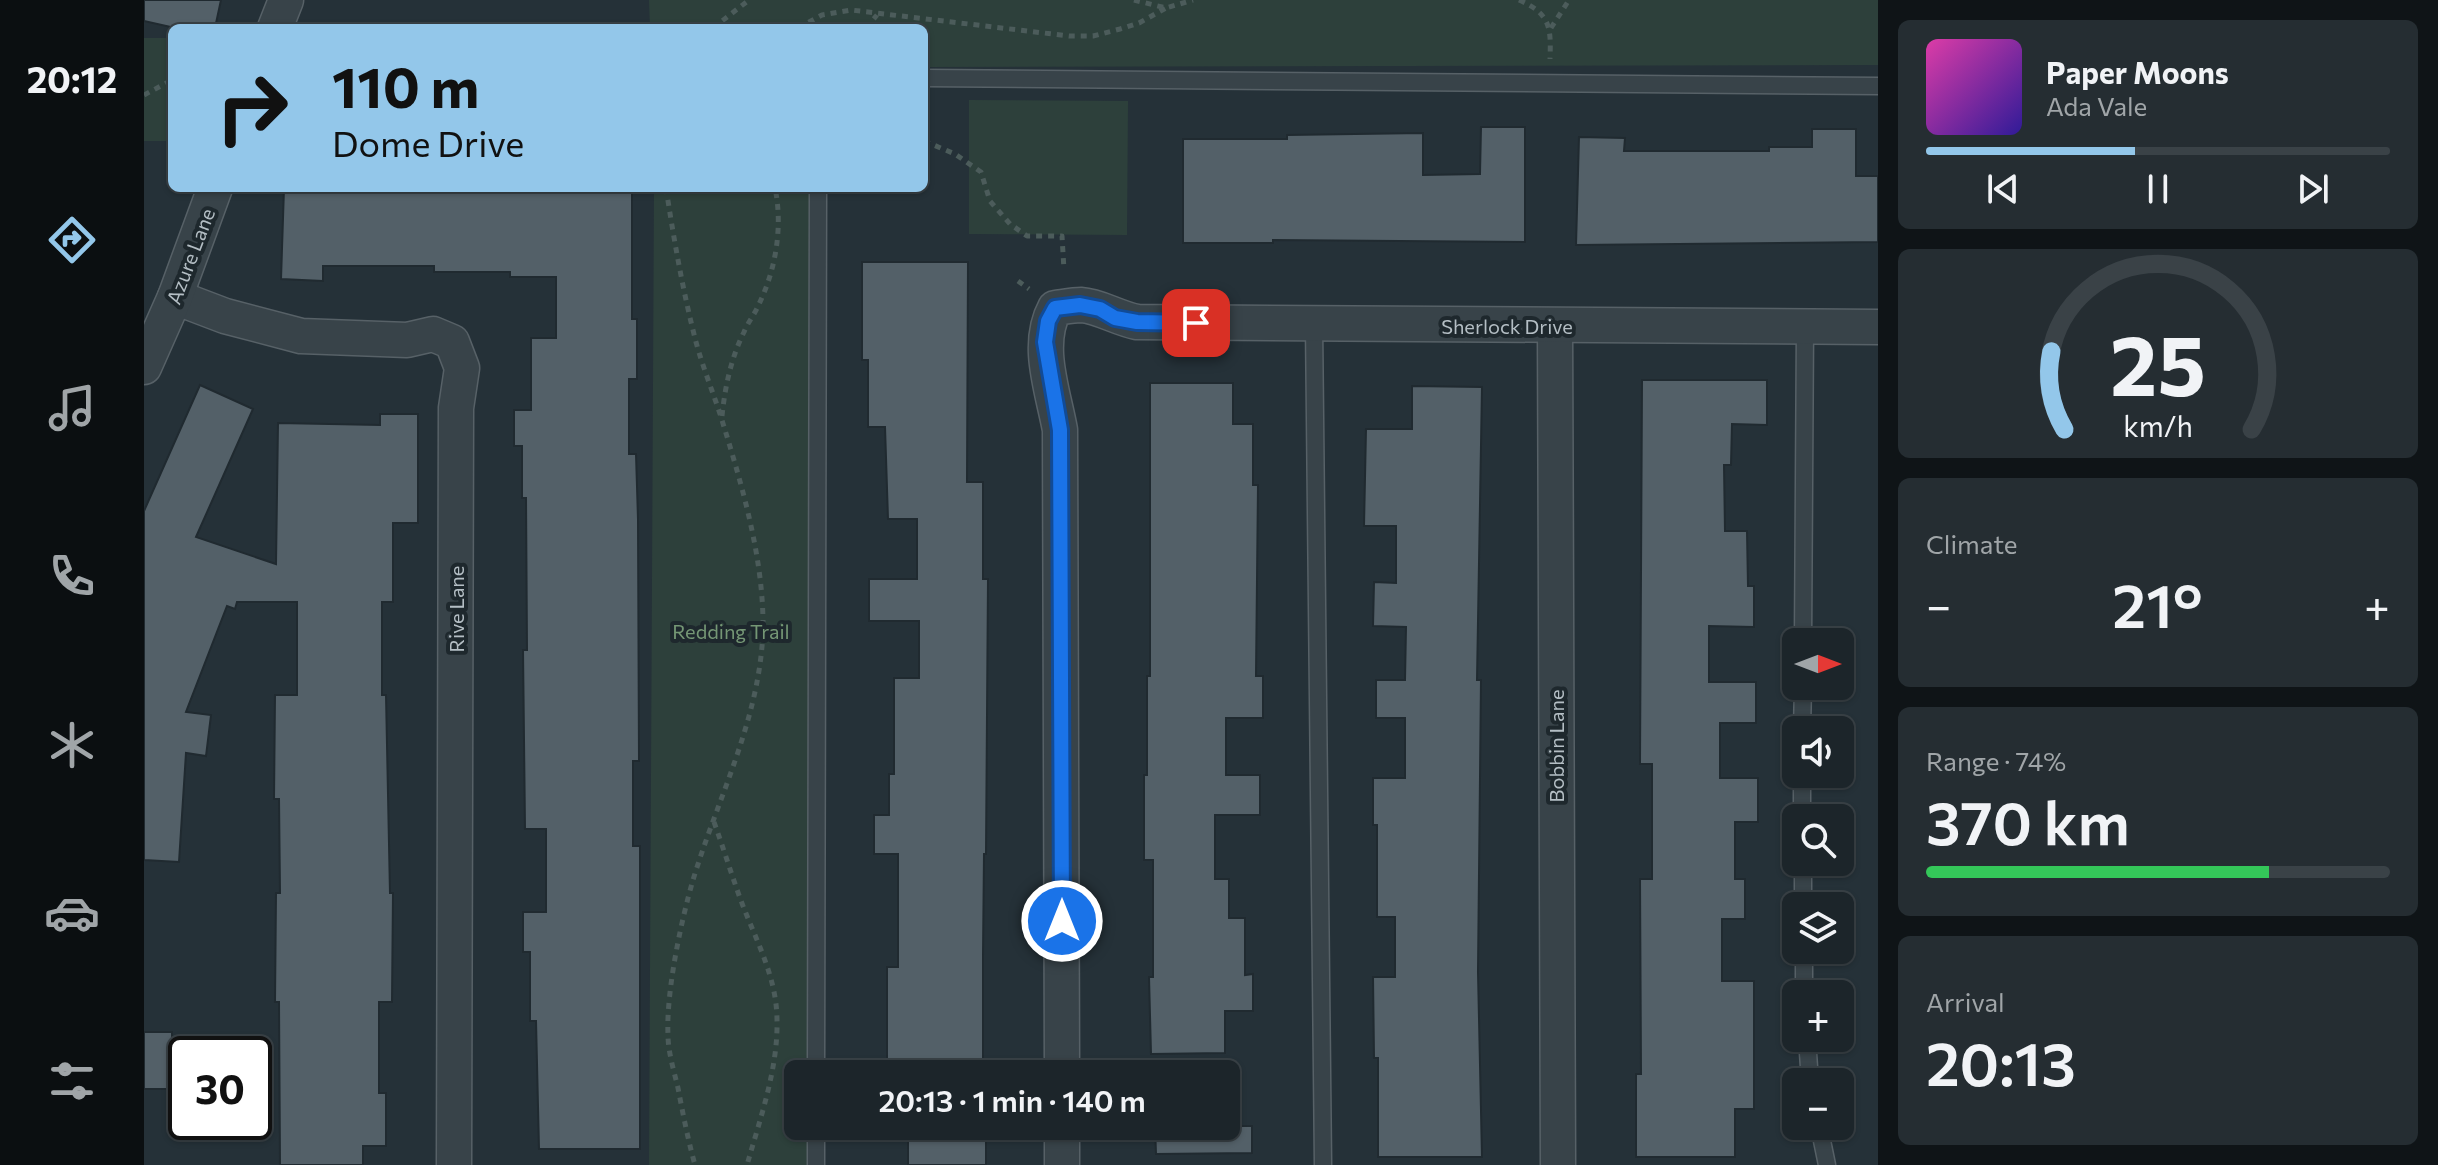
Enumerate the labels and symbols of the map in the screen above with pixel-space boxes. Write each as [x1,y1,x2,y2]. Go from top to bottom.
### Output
street label: Azure Lane [161,205,219,307]
pin [1162,289,1230,357]
street label: Sherlock Drive [1441,314,1573,338]
street label: Rive Lane [444,566,468,652]
park label: Redding Trail [672,619,790,643]
north arrow [1782,628,1854,700]
street label: Bobbin Lane [1544,690,1568,802]
position arrow [1020,879,1104,963]
speed limit sign: 30 [168,1036,272,1140]

